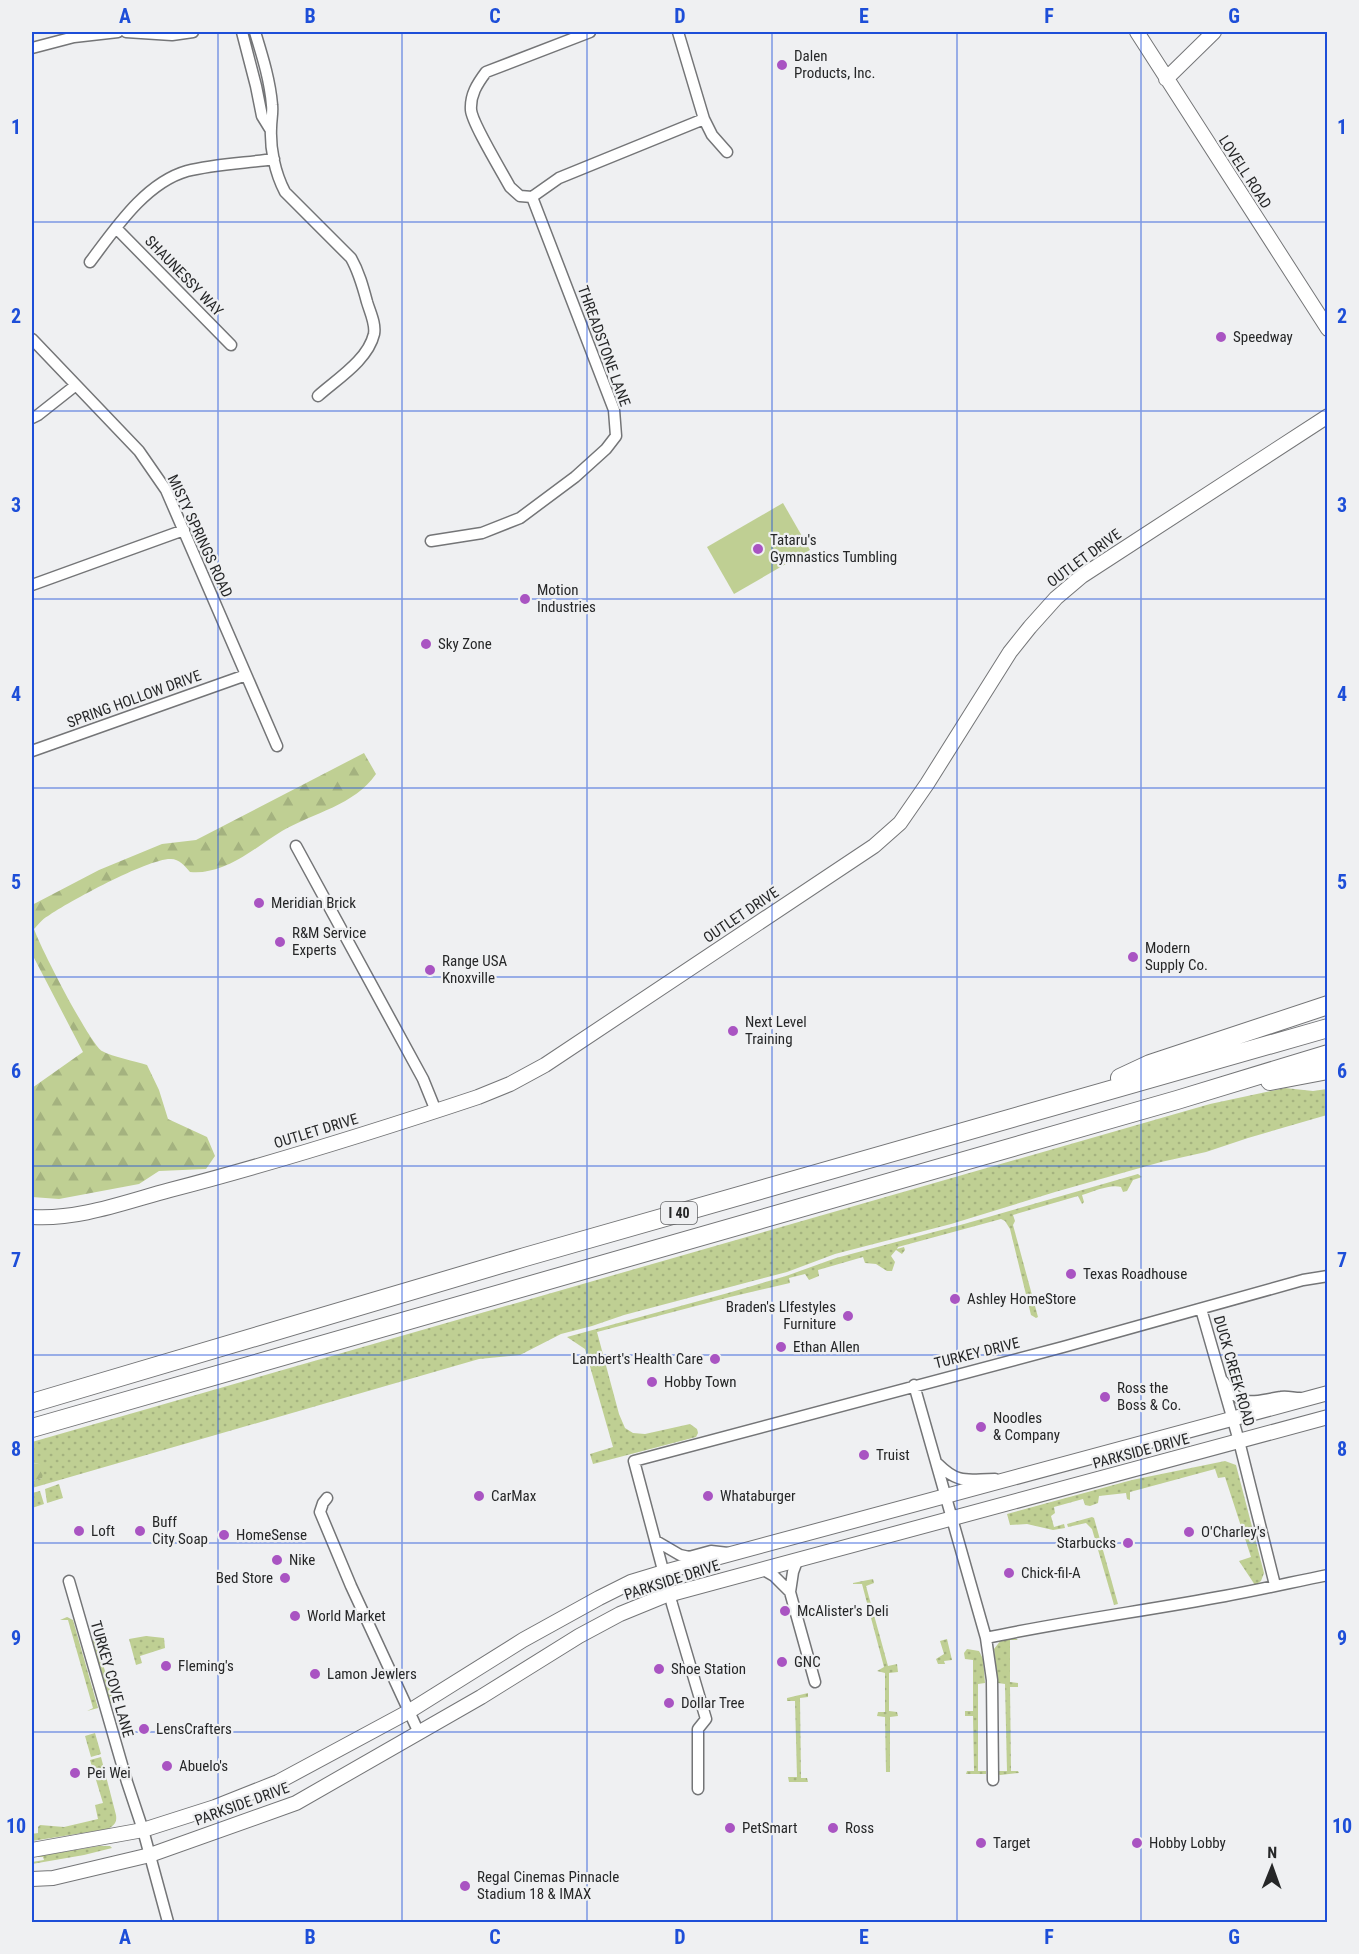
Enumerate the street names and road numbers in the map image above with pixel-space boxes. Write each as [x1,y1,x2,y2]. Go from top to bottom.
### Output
street label: LOVELL ROAD [1215,132,1275,212]
street label: SHAUNESSY WAY [141,232,227,320]
street label: THREADSTONE LANE [574,283,634,409]
street label: MISTY SPRINGS ROAD [164,472,236,600]
street label: OUTLET DRIVE [1043,525,1125,591]
street label: SPRING HOLLOW DRIVE [64,666,204,732]
street label: OUTLET DRIVE [700,883,782,947]
street label: OUTLET DRIVE [272,1110,360,1152]
road number: I 40 [661,1202,697,1224]
street label: DUCK CREEK ROAD [1210,1314,1258,1428]
street label: TURKEY DRIVE [932,1334,1022,1372]
street label: PARKSIDE DRIVE [1091,1429,1191,1473]
street label: PARKSIDE DRIVE [622,1556,722,1604]
street label: TURKEY COVE LANE [87,1619,137,1739]
street label: PARKSIDE DRIVE [192,1779,292,1829]

